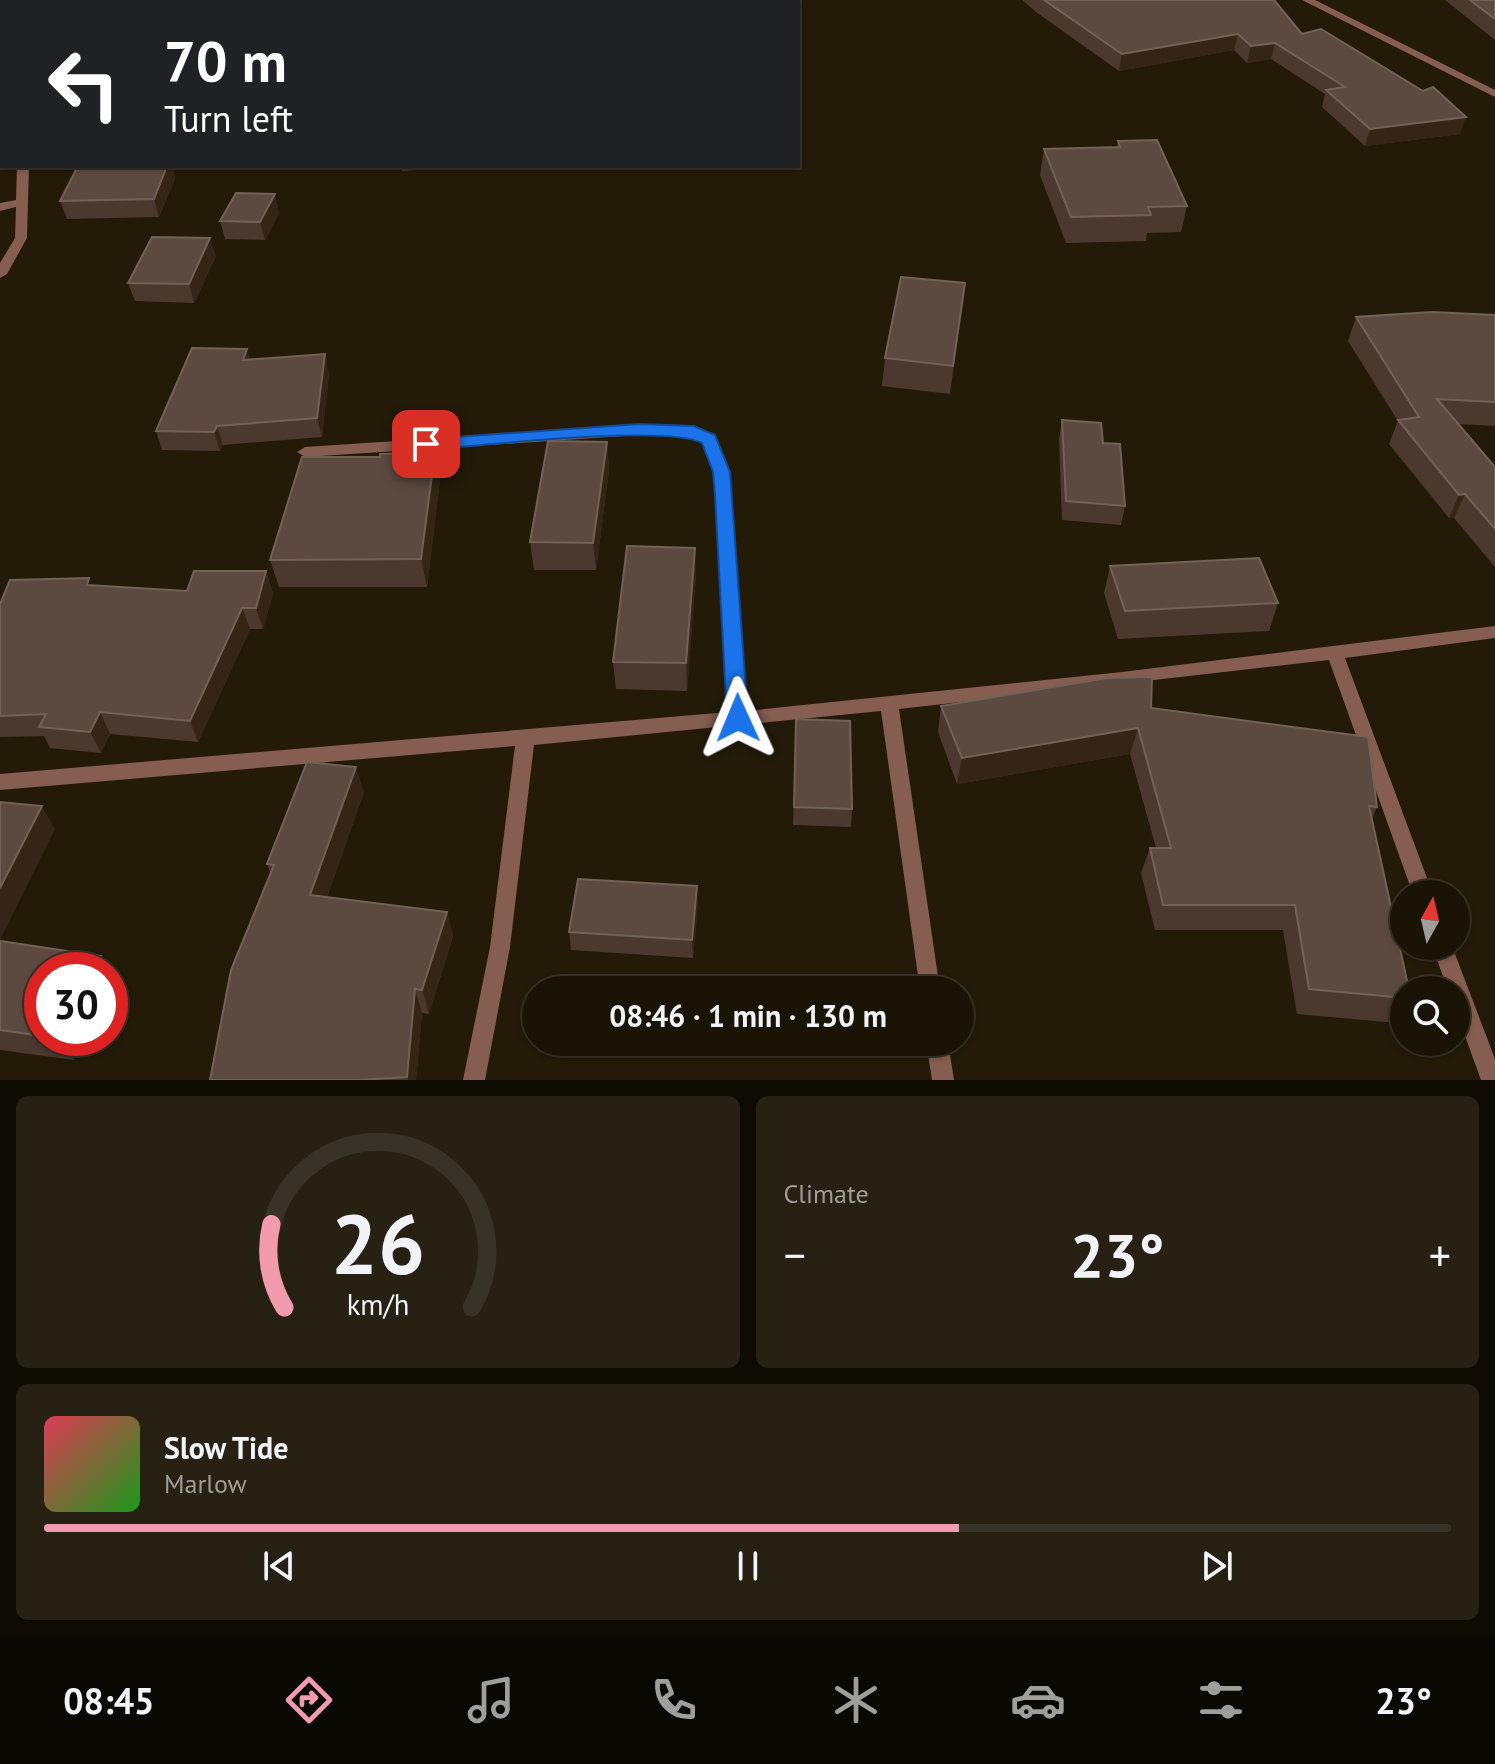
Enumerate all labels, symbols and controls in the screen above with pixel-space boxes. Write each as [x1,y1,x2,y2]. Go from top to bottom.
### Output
text: 70 m [164,25,287,97]
icon: left [32,32,136,136]
text: Turn left [164,95,293,142]
pin [392,410,460,478]
icon: arrive [404,422,448,466]
position arrow [696,676,780,760]
north arrow [1390,880,1470,960]
map controls [1390,880,1470,1056]
speed limit sign: 30 [24,952,128,1056]
button: search [1390,976,1470,1056]
text: 08:46 · 1 min · 130 m [609,996,887,1035]
text: Climate [784,1177,869,1210]
text: 26 [331,1189,425,1297]
text: 23° [1070,1216,1164,1294]
text: − [784,1226,806,1283]
text: + [1429,1226,1451,1283]
text: km/h [346,1286,409,1323]
text: Slow Tide [164,1428,289,1467]
text: Marlow [164,1467,247,1500]
icon: previous [257,1544,301,1588]
icon: pause [726,1544,770,1588]
icon: next [1195,1544,1239,1588]
icon: directions [281,1672,337,1728]
icon: music [463,1672,519,1728]
icon: phone [646,1672,702,1728]
icon: climate [828,1672,884,1728]
icon: car [1010,1672,1066,1728]
icon: filters [1193,1672,1249,1728]
text: 08:45 [63,1677,155,1724]
text: 23° [1375,1677,1432,1724]

